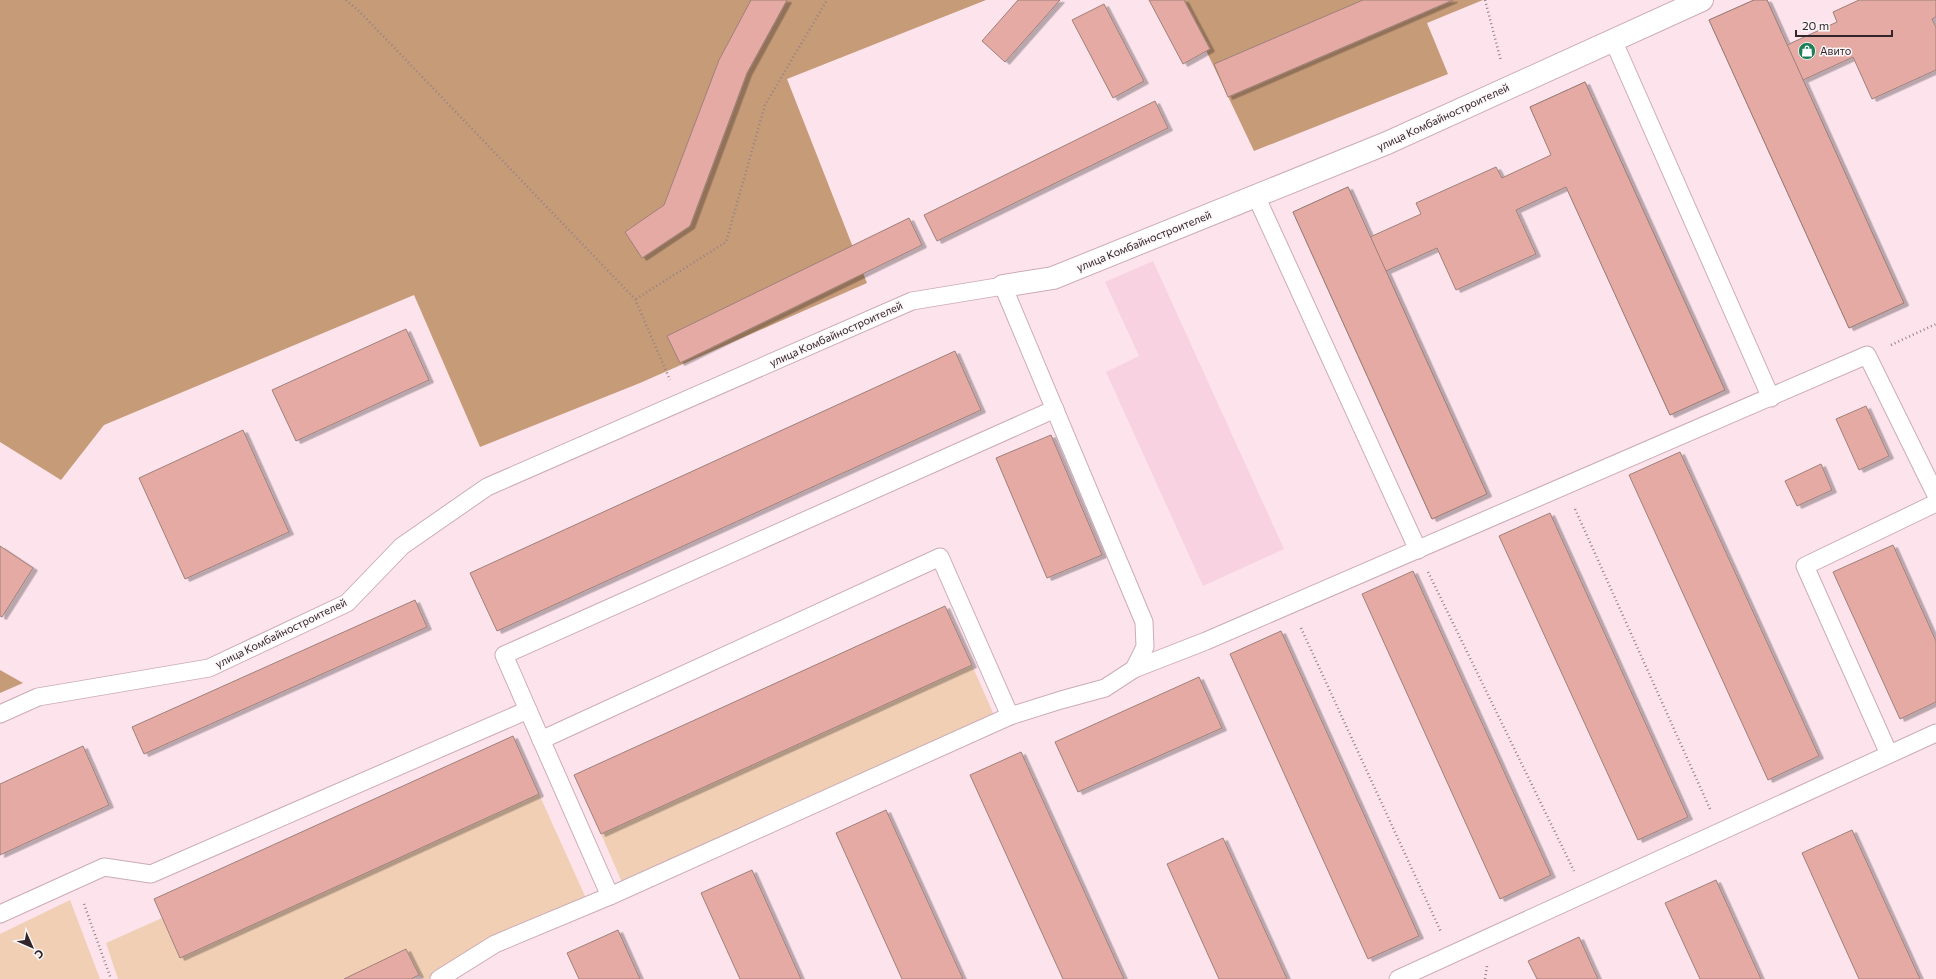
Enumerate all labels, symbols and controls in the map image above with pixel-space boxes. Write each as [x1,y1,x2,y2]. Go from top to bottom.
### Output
scale bar [1796,12,1892,38]
text: 20 m [1802,18,1829,32]
shop icon: Авито [1797,41,1817,61]
place label: Авито [1820,44,1852,57]
street label: улица Комбайностроителей [1375,80,1511,153]
street label: улица Комбайностроителей [1074,207,1213,274]
street label: улица Комбайностроителей [767,298,904,369]
street label: улица Комбайностроителей [213,595,349,670]
north arrow [12,927,52,967]
text: С [32,947,47,962]

